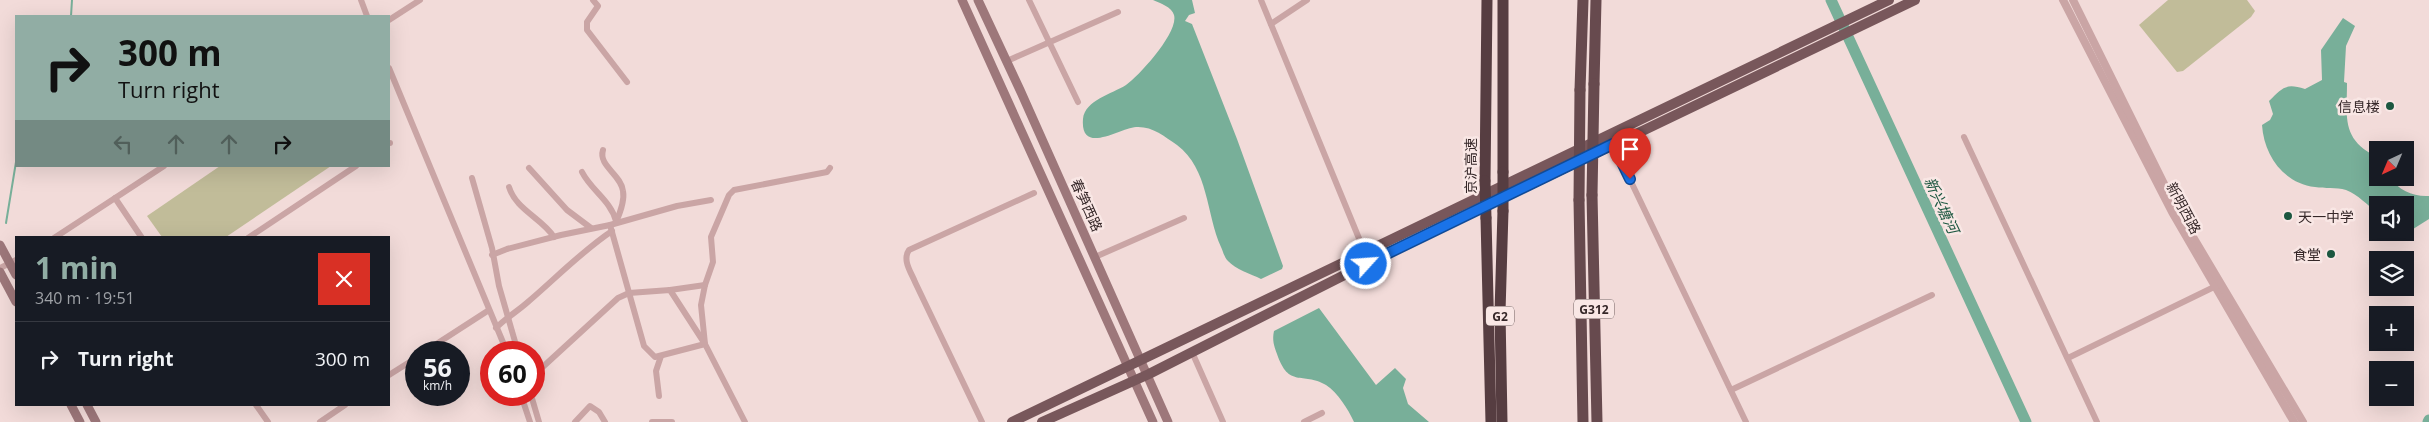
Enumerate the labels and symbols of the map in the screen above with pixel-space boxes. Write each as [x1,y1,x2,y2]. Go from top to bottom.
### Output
place label: 信息楼 [2338,97,2380,116]
marker: 信息楼 [2384,100,2396,112]
pin [1609,128,1651,179]
street label: 京沪高速 [1461,138,1480,194]
north arrow [2369,141,2414,186]
water label: 新兴塘河 [1920,174,1965,239]
street label: 春笋西路 [1067,176,1107,234]
street label: 新明西路 [2162,179,2206,237]
place label: 天一中学 [2298,207,2354,226]
marker: 天一中学 [2282,210,2294,222]
position arrow [1339,237,1391,289]
place label: 食堂 [2293,245,2321,264]
marker: 食堂 [2325,248,2337,260]
road number: G312 [1574,300,1614,318]
road number: G2 [1486,306,1514,326]
speed limit sign: 60 [480,341,545,406]

